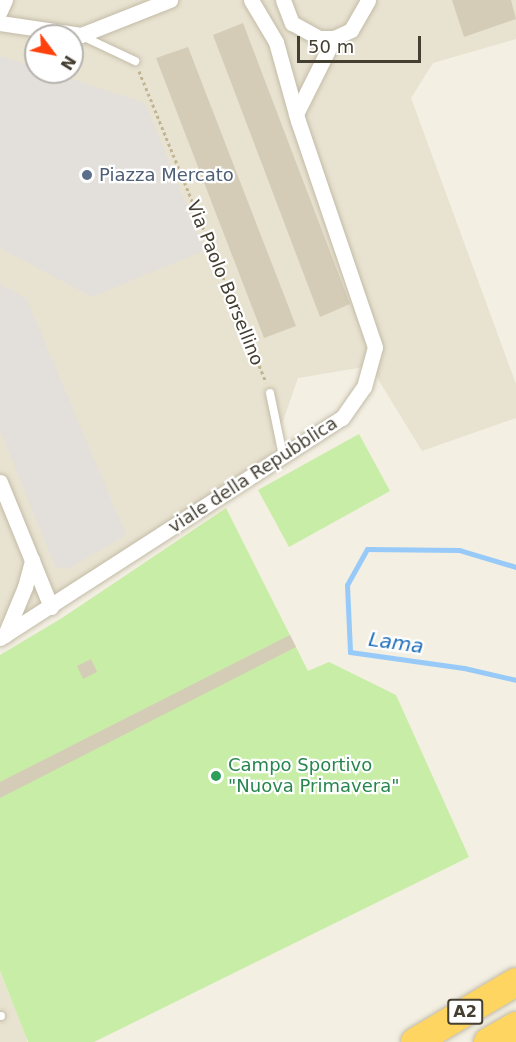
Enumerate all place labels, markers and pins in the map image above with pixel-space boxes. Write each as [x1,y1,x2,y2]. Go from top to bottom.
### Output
place label: Piazza Mercato [99,164,234,186]
marker: Piazza Mercato [80,168,94,182]
place label: Campo Sportivo "Nuova Primavera" [228,755,400,798]
marker: Campo Sportivo "Nuova Primavera" [209,769,223,783]

